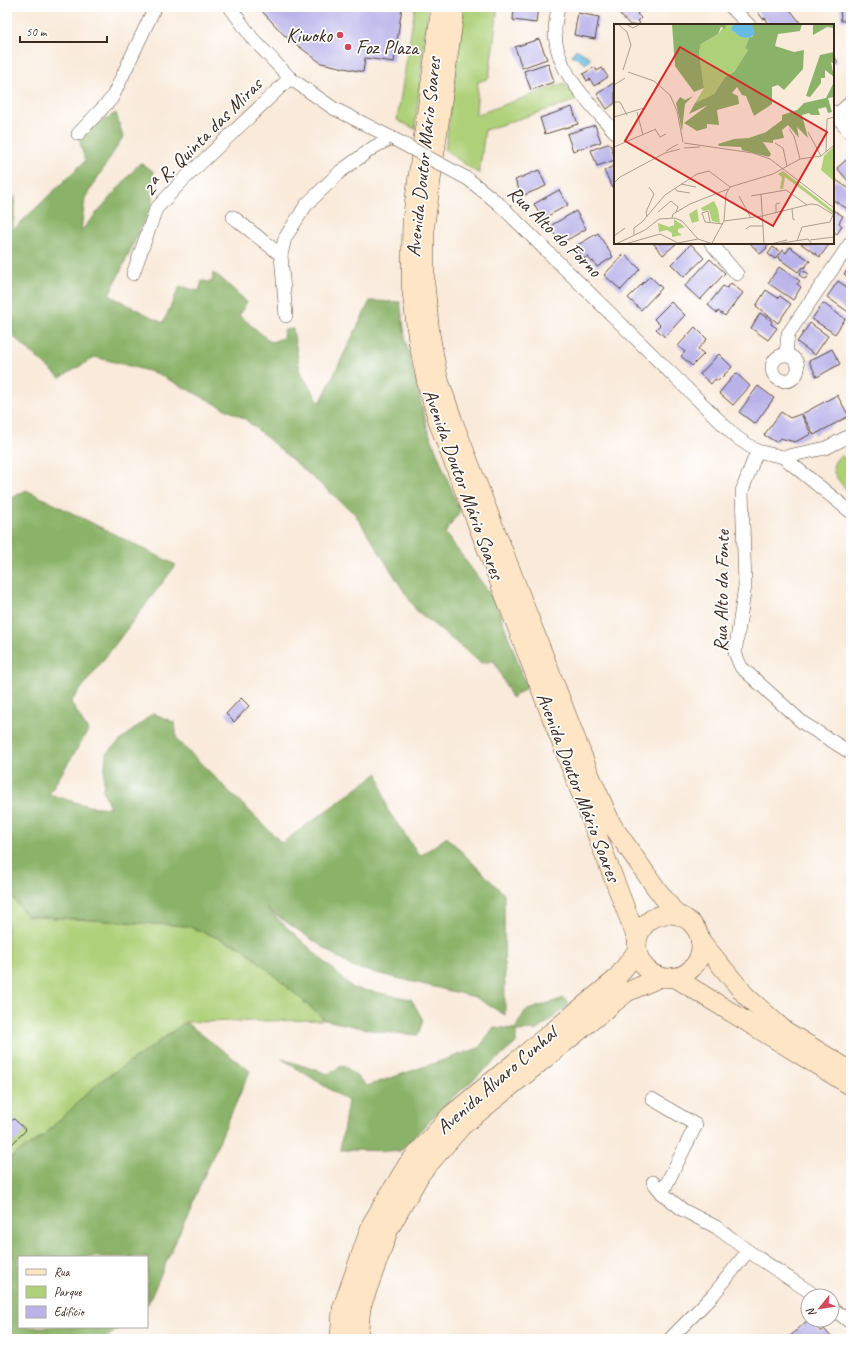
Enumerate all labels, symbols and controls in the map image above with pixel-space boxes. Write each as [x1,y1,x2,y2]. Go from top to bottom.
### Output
scale bar [20,18,107,44]
place label: Kiwoko [286,23,333,48]
text: 50 m [26,24,48,40]
inset map [614,24,834,244]
marker: Kiwoko [335,30,345,40]
place label: Foz Plaza [356,35,420,60]
marker: Foz Plaza [343,42,353,52]
street label: Avenida Doutor Mário Soares [401,54,447,258]
street label: 2ª R. Quinta das Miras [137,71,269,202]
street label: Rua Alto do Forno [502,180,608,283]
street label: Avenida Doutor Mário Soares [417,386,510,585]
street label: Rua Alto da Fonte [708,528,735,652]
street label: Avenida Doutor Mário Soares [531,689,627,887]
street label: Avenida Álvaro Cunhal [431,1019,564,1140]
legend [18,1256,148,1328]
text: Rua [54,1264,71,1280]
text: Parque [54,1284,83,1300]
north arrow [800,1288,840,1328]
text: Edifício [54,1304,86,1320]
text: N [802,1305,819,1319]

